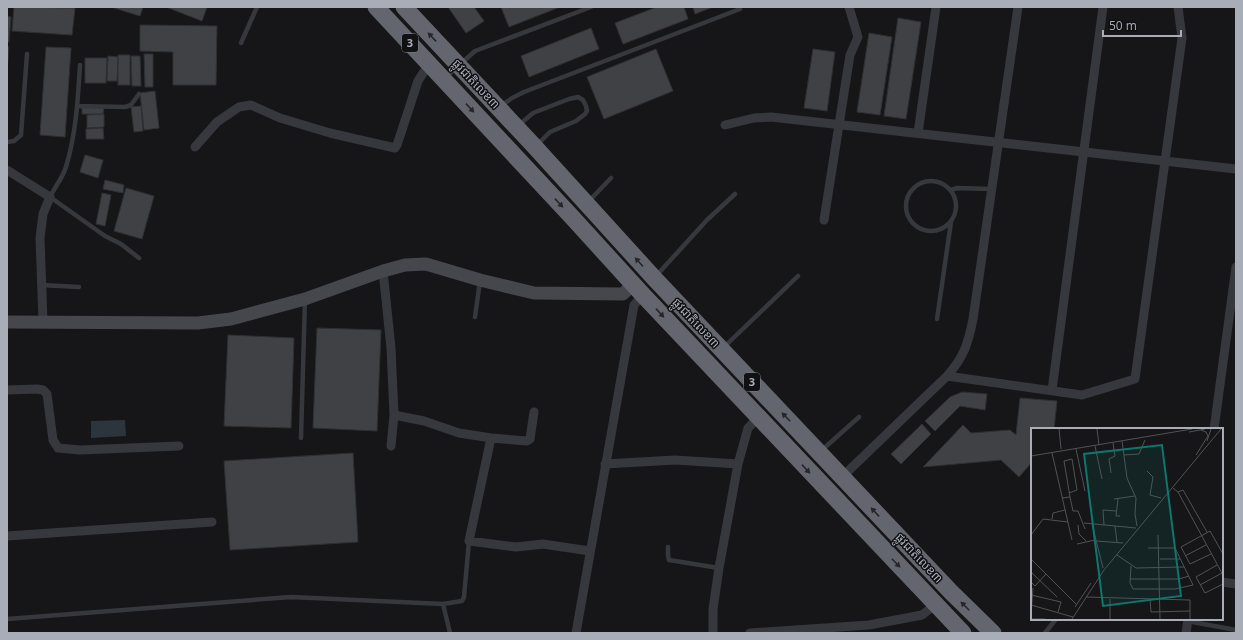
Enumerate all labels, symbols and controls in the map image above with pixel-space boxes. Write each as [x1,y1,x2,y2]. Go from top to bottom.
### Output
scale bar [1103,12,1181,38]
text: 50 m [1109,17,1137,34]
one-way arrow [427,32,437,42]
road number: 3 [402,34,418,52]
street label: ផ្លូវជាតិលេខ៣ [447,55,504,114]
one-way arrow [466,103,475,113]
one-way arrow [554,198,564,208]
one-way arrow [634,257,643,267]
street label: ផ្លូវជាតិលេខ៣ [667,294,724,353]
one-way arrow [655,308,664,318]
road number: 3 [744,373,760,391]
one-way arrow [781,412,791,422]
inset map [1031,428,1223,620]
one-way arrow [801,464,811,474]
one-way arrow [870,507,880,517]
street label: ផ្លូវជាតិលេខ៣ [890,529,947,588]
one-way arrow [891,558,900,568]
one-way arrow [960,601,970,611]

